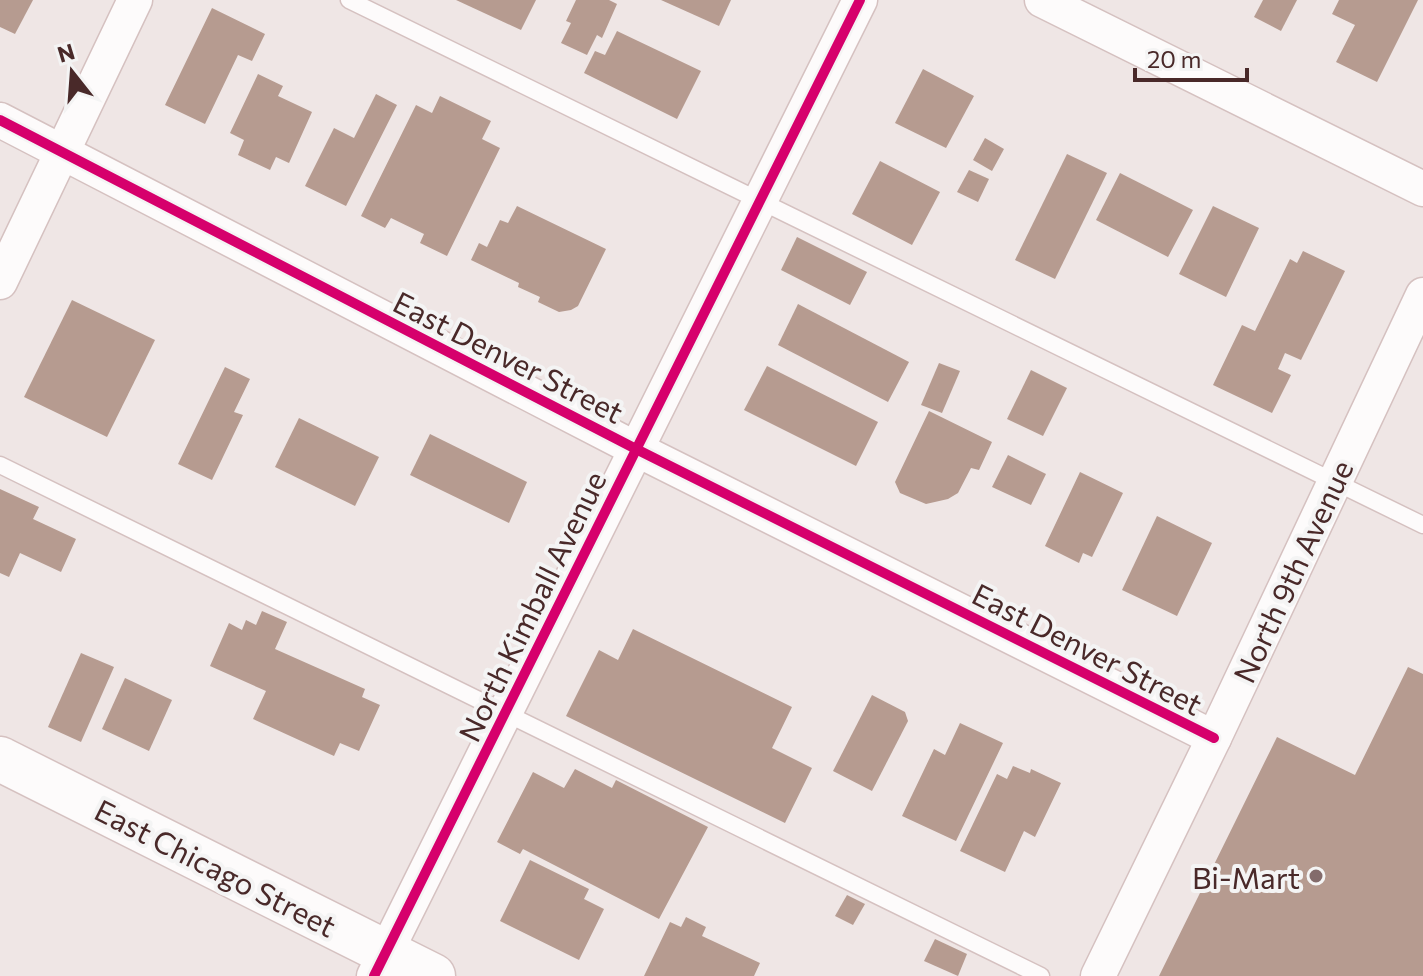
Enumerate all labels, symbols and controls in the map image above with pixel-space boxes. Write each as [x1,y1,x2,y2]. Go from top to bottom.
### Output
north arrow [32,32,112,112]
scale bar [1135,32,1247,82]
text: N [54,37,78,68]
text: 20 m [1147,44,1201,73]
street label: East Denver Street [388,282,630,430]
street label: North 9th Avenue [1224,454,1360,688]
street label: North Kimball Avenue [449,465,613,747]
street label: East Denver Street [967,574,1209,722]
street label: East Chicago Street [89,790,343,944]
place label: Bi-Mart [1192,858,1300,895]
marker: Bi-Mart [1307,867,1325,885]

